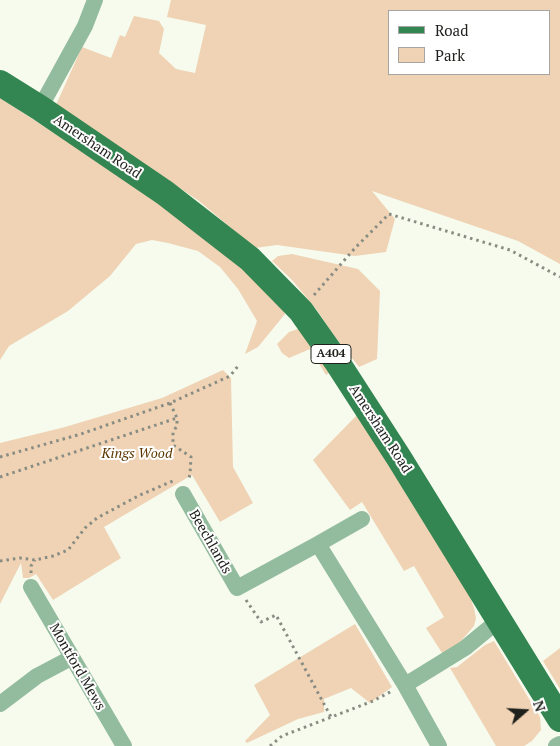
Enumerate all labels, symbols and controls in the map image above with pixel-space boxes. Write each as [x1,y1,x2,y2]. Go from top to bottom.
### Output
legend [388,10,550,75]
text: Road [435,20,468,40]
text: Park [435,45,465,65]
street label: Amersham Road [50,111,144,183]
road number: A404 [311,344,351,364]
street label: Amersham Road [345,382,415,476]
park label: Kings Wood [102,446,172,462]
street label: Beechlands [185,507,235,577]
street label: Montford Mews [45,621,109,713]
north arrow [500,686,550,736]
text: N [529,698,550,714]

